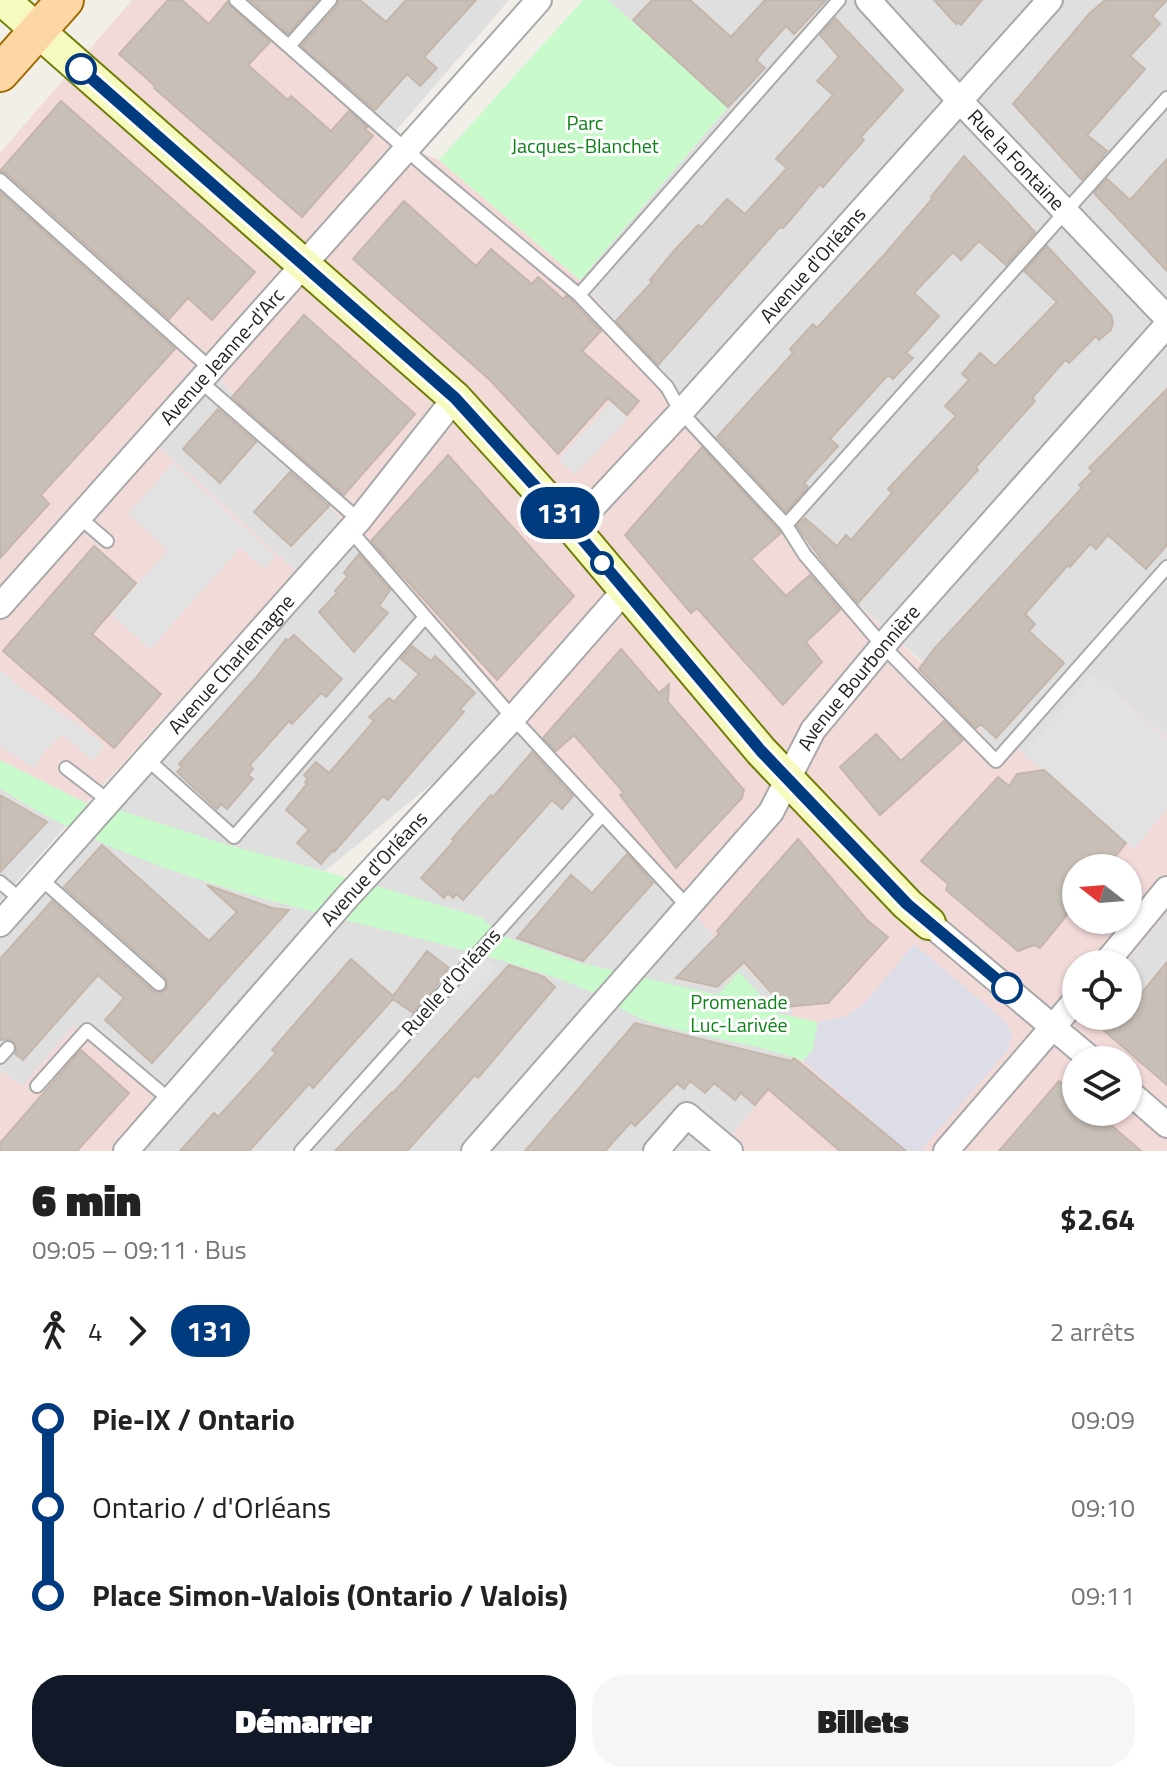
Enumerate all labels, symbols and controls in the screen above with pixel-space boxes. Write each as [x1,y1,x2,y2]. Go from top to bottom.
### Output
unlabelled marker [66,54,96,84]
street label: Rue la Fontaine [960,102,1073,217]
park label: Parc Jacques-Blanchet [511,107,659,161]
street label: Avenue d'Orléans [752,200,873,330]
street label: Avenue Jeanne-d'Arc [152,281,291,432]
line badge: 131 [514,487,606,539]
text: 131 [536,491,584,534]
unlabelled marker [591,552,613,574]
street label: Avenue Charlemagne [160,587,302,740]
street label: Avenue Bourbonnière [789,597,927,756]
street label: Avenue d'Orléans [313,804,435,933]
north arrow [1062,854,1142,934]
map controls [1062,854,1142,1126]
street label: Ruelle d'Orléans [393,921,508,1043]
button: locate [1062,950,1142,1030]
unlabelled marker [992,973,1022,1003]
park label: Promenade Luc-Larivée [690,986,788,1040]
button: layers [1062,1046,1142,1126]
text: 6 min [32,1166,141,1233]
text: $2.64 [1060,1196,1135,1242]
text: 09:05 – 09:11 · Bus [32,1230,247,1269]
icon: walk [32,1309,76,1353]
icon: forward [115,1309,159,1353]
text: 131 [187,1309,234,1352]
text: 4 [88,1312,103,1351]
text: 2 arrêts [1050,1312,1135,1351]
text: Pie-IX / Ontario [92,1396,295,1442]
text: 09:09 [1071,1400,1135,1439]
text: Ontario / d'Orléans [92,1484,331,1530]
text: 09:10 [1071,1488,1135,1527]
text: Place Simon-Valois (Ontario / Valois) [92,1572,568,1618]
text: 09:11 [1071,1576,1135,1615]
button: Démarrer [32,1675,576,1767]
button: Billets [592,1675,1135,1767]

